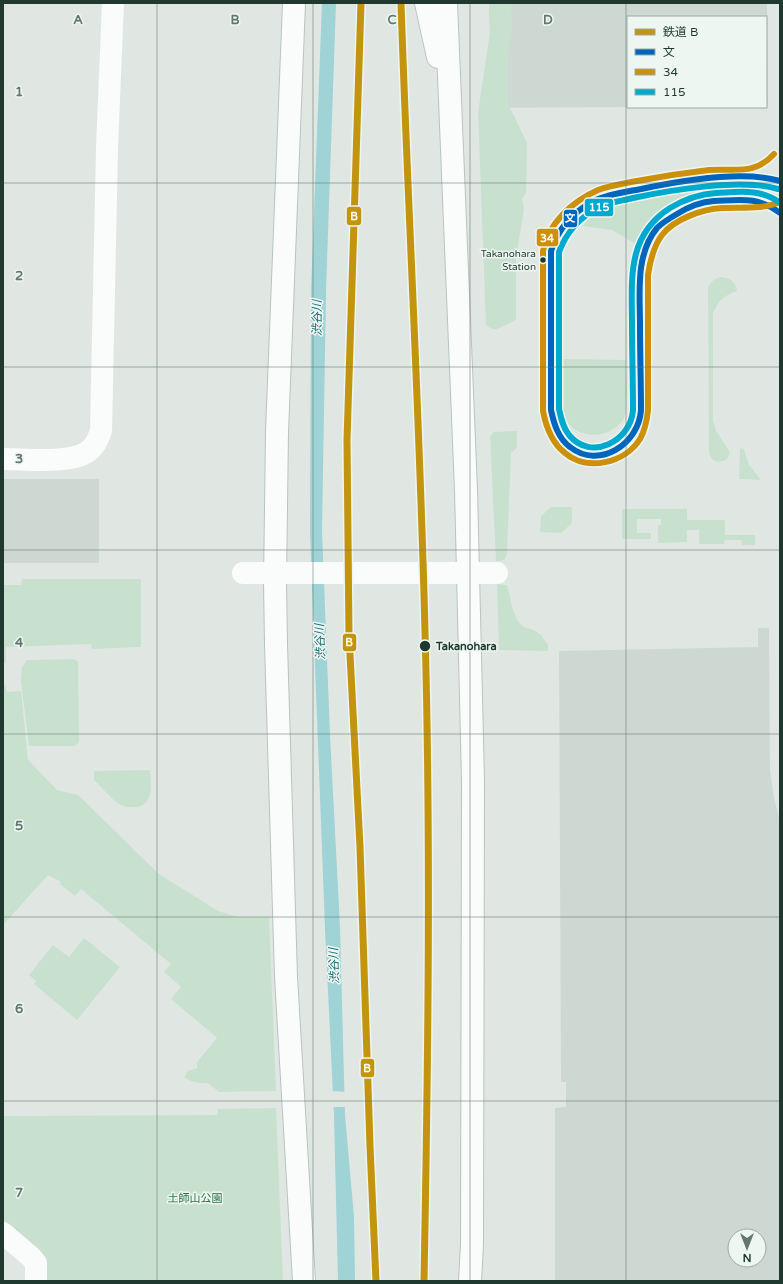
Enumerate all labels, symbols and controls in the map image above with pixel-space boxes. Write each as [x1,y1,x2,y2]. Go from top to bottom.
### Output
text: A [73,12,83,28]
text: B [230,12,240,28]
text: C [387,12,397,28]
text: D [543,12,553,28]
legend [627,16,767,108]
text: 鉄道 B [663,25,698,39]
text: 文 [663,45,675,59]
text: 34 [663,65,679,79]
text: 1 [15,84,23,100]
text: 115 [663,85,686,99]
line badge: 115 [584,198,614,217]
text: 115 [589,201,609,214]
line badge: B [346,206,362,226]
line badge: 文 [563,209,578,228]
text: B [350,210,358,223]
text: 文 [565,212,576,225]
line badge: 34 [536,228,559,247]
text: 34 [540,232,554,245]
place label: Takanohara Station [481,248,536,273]
marker: Takanohara Station [538,255,548,265]
text: 2 [15,268,23,284]
water label: 渋谷川 [310,298,324,336]
text: 3 [15,451,23,467]
water label: 渋谷川 [312,622,328,660]
line badge: B [342,633,357,652]
text: 4 [15,635,24,651]
text: B [345,636,353,649]
marker: Takanohara [418,639,432,653]
place label: Takanohara [435,640,497,653]
text: 5 [15,818,23,834]
water label: 渋谷川 [326,946,342,984]
text: 6 [15,1001,23,1017]
line badge: B [360,1058,375,1078]
text: B [363,1062,371,1075]
text: 7 [15,1185,23,1201]
park label: 土師山公園 [168,1192,223,1205]
north arrow [727,1228,767,1268]
text: N [743,1251,751,1264]

